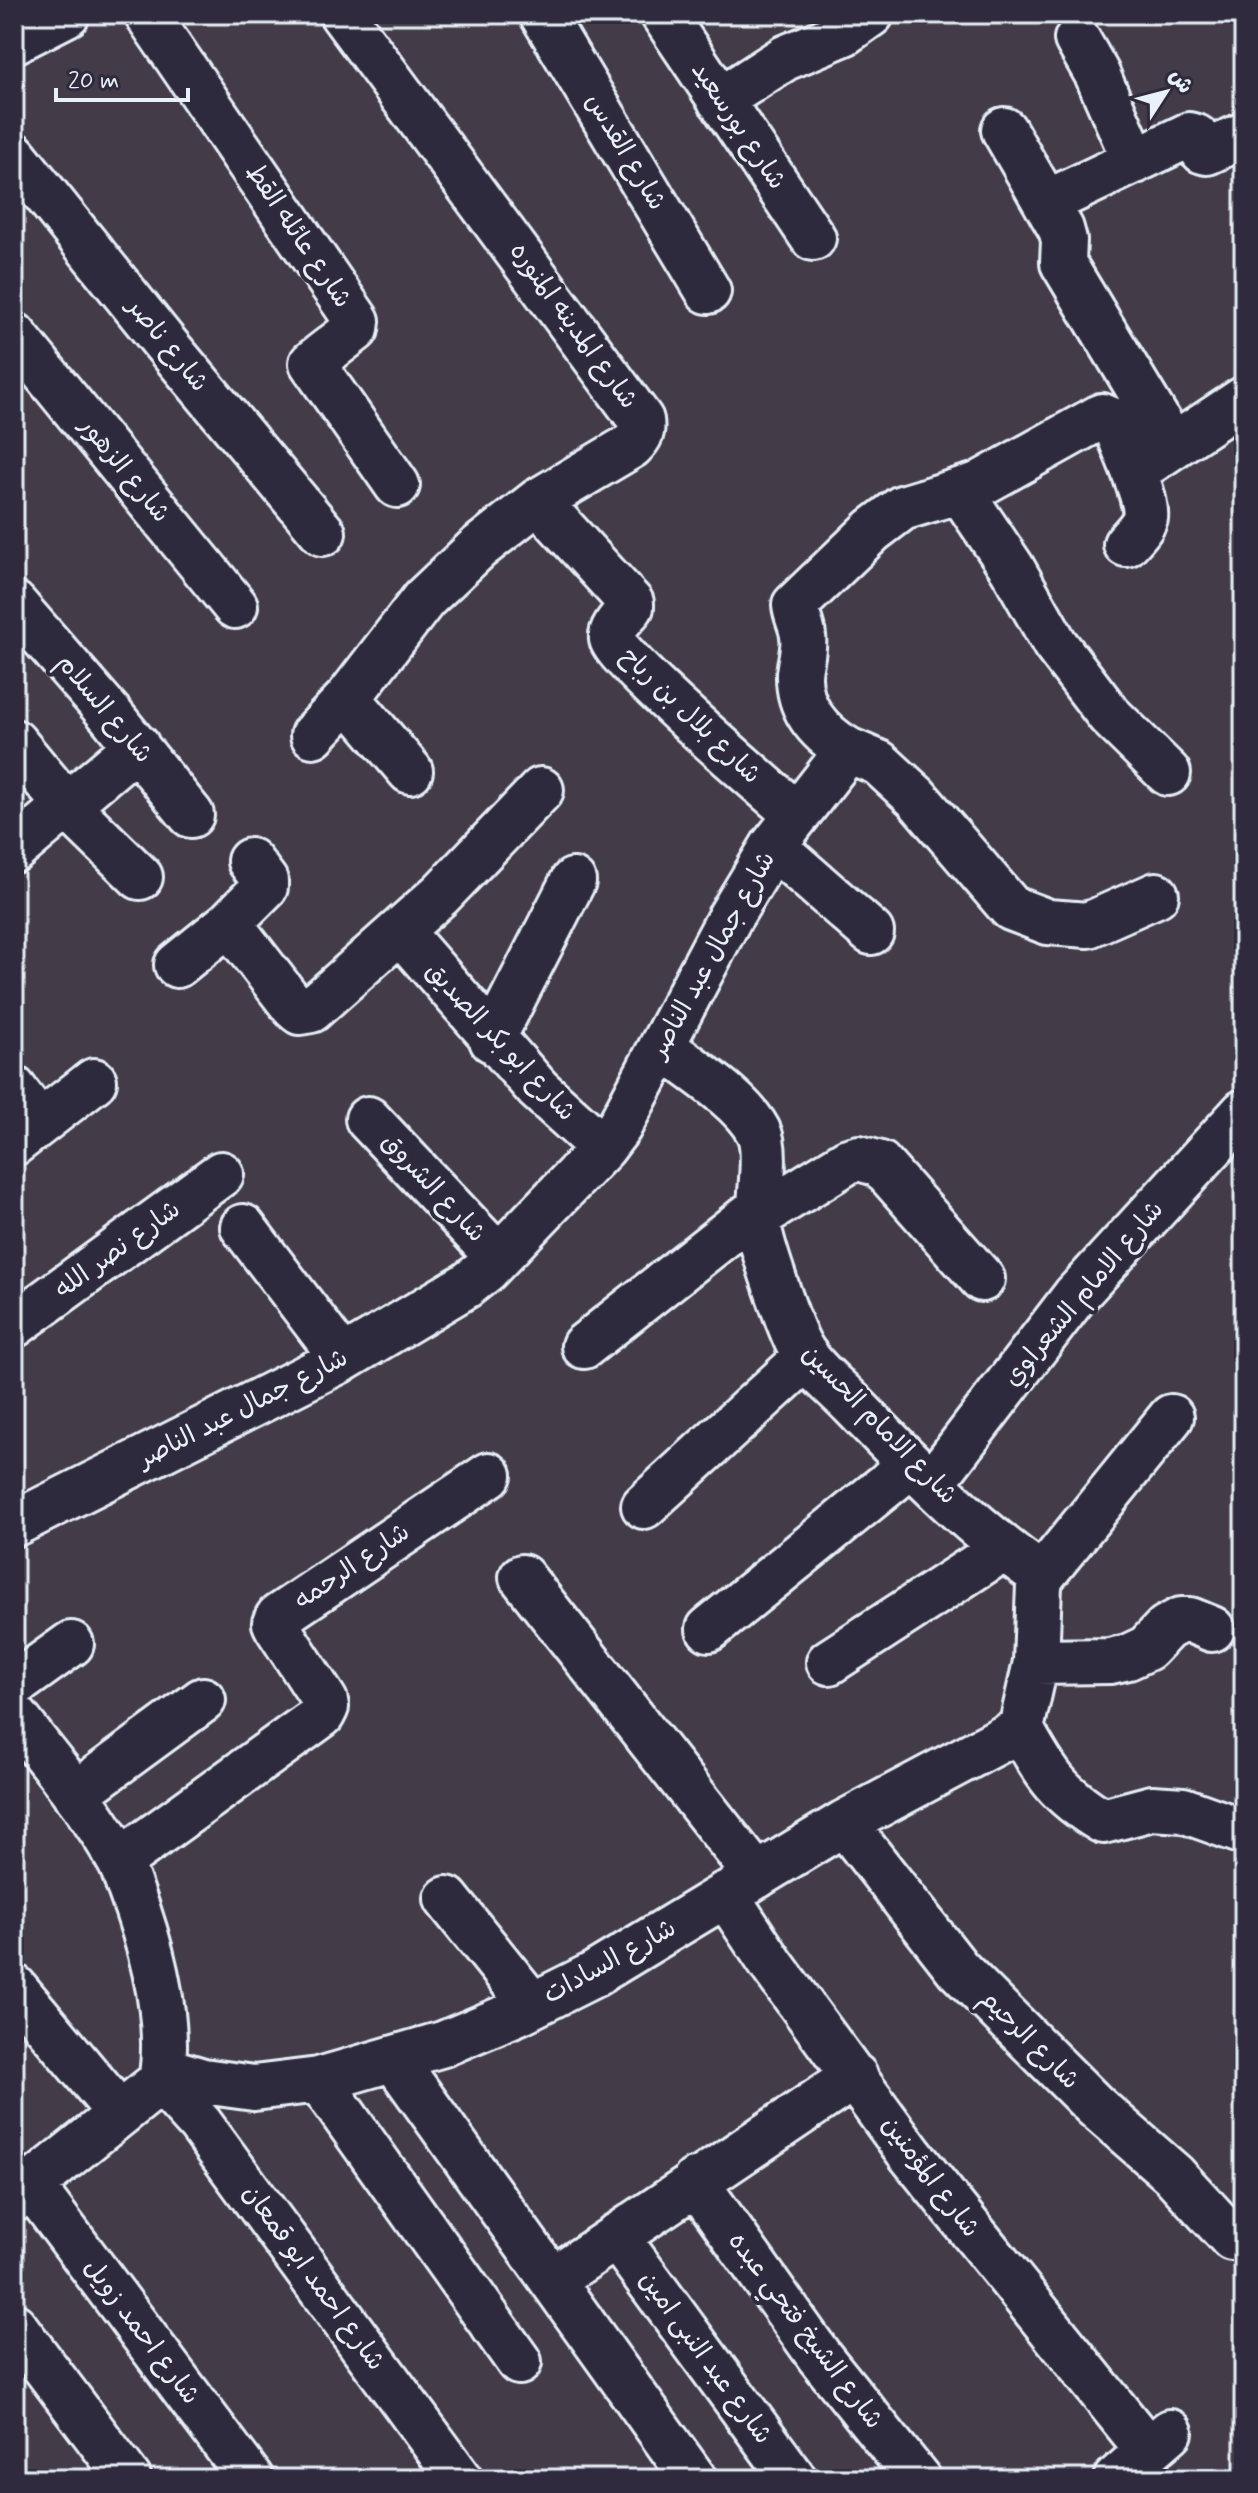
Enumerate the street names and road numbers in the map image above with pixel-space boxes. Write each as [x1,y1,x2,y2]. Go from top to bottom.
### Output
street label: شارع بورسعيد [683,55,793,197]
street label: شارع القدس [577,87,673,217]
street label: شارع عائله القط [237,157,359,315]
street label: شارع المدينه المنوره [501,236,645,416]
street label: شارع ناصر [117,289,216,399]
street label: شارع الزهور [70,409,177,530]
street label: شارع بلال بن رباح [612,640,768,792]
street label: شارع السلام [47,647,160,771]
street label: شارع جمال عبد الناصر [641,845,784,1066]
street label: شارع ابو بكر الصديق [417,955,583,1129]
street label: شارع الشروق [373,1126,493,1250]
street label: شارع نصر الله [48,1193,188,1307]
street label: شارع الامام الشعراوي [996,1194,1173,1395]
street label: شارع الامام الحسين [793,1338,964,1513]
street label: شارع جمال عبد الناصر [130,1341,354,1478]
street label: شارع الرحمه [287,1516,417,1618]
street label: شارع السادات [537,1912,683,2012]
street label: شارع الرحيم [971,1982,1087,2098]
street label: شارع المؤمنين [873,2109,987,2245]
street label: شارع احمد ابو قمعان [234,2178,392,2378]
street label: شارع الشيخ فتحي عبده [717,2226,890,2439]
street label: شارع احمد زويل [75,2252,207,2412]
street label: شارع عبد النبى امين [631,2265,779,2451]

